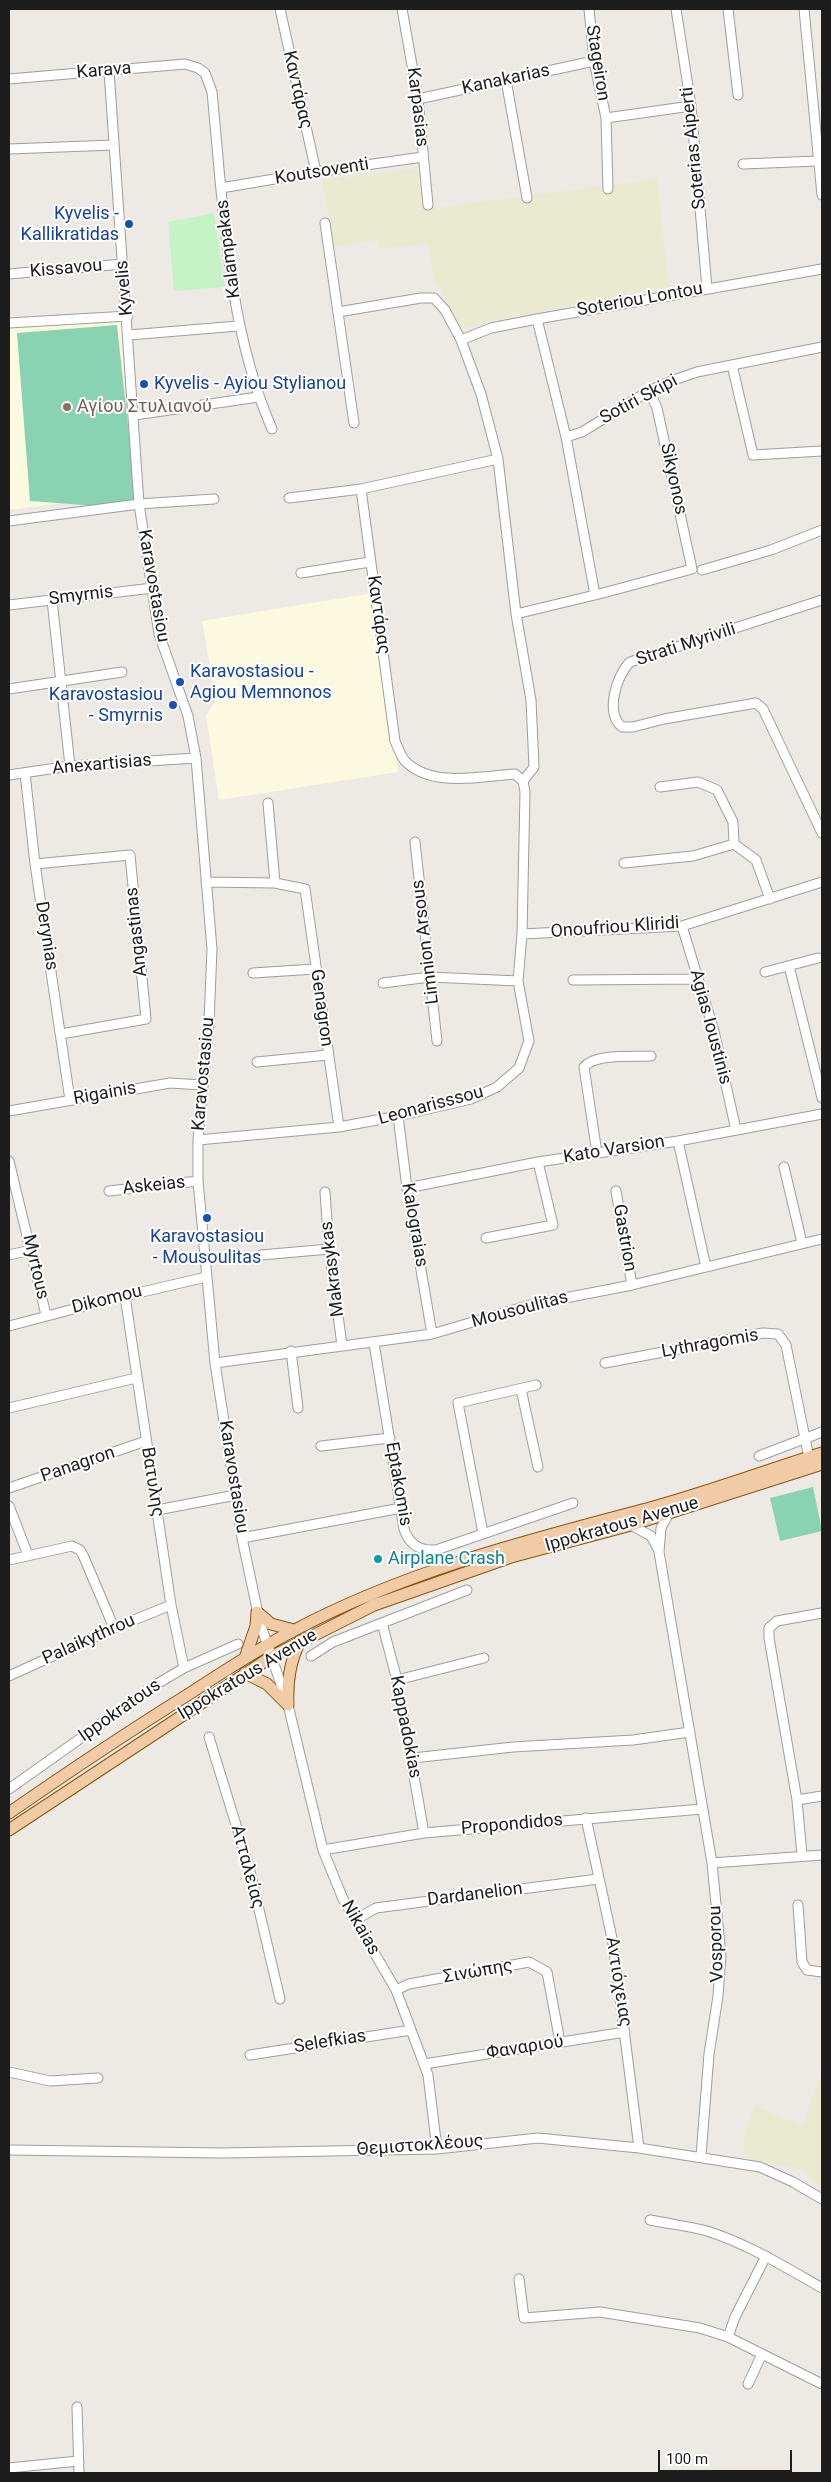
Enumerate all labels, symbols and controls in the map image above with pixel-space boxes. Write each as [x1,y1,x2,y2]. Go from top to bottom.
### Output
street label: Stageiron [580,24,614,102]
street label: Καντάρας [278,49,316,131]
street label: Karava [76,58,132,84]
street label: Kanakarias [460,60,552,100]
street label: Karpasias [401,66,433,148]
street label: Soterias Aiperti [677,86,711,210]
street label: Koutsoventi [273,154,371,190]
street label: Kalampakas [212,198,246,300]
place label: Kyvelis - Kallikratidas [21,203,119,245]
marker: Kyvelis - Kallikratidas [123,218,135,230]
street label: Kissavou [29,255,103,283]
street label: Kyvelis [112,259,138,317]
street label: Soteriou Lontou [575,278,705,322]
street label: Sotiri Skipi [596,371,682,429]
place label: Kyvelis - Ayiou Stylianou [154,373,346,395]
marker: Kyvelis - Ayiou Stylianou [138,378,150,390]
place label: Αγίου Στυλιανού [77,396,212,418]
marker: Αγίου Στυλιανού [61,401,73,413]
street label: Sikyonos [655,441,691,517]
street label: Karavostasiou [132,528,174,644]
street label: Καντάρας [362,574,394,656]
street label: Smyrnis [48,581,114,611]
street label: Strati Myrivili [633,619,739,671]
place label: Karavostasiou - Agiou Memnonos [190,661,332,704]
marker: Karavostasiou - Agiou Memnonos [174,676,186,688]
place label: Karavostasiou - Smyrnis [49,684,163,726]
marker: Karavostasiou - Smyrnis [167,699,179,711]
street label: Anexartisias [51,750,153,780]
street label: Limnion Arsous [408,878,444,1006]
street label: Angastinas [122,886,152,978]
street label: Derynias [30,900,62,972]
street label: Onoufriou Kliridi [550,913,680,943]
street label: Agias Ioustinis [684,967,736,1087]
street label: Genagron [305,968,337,1048]
street label: Karavostasiou [188,1016,220,1132]
street label: Rigainis [72,1078,138,1110]
street label: Leonarisssou [376,1082,486,1130]
street label: Kato Varsion [562,1131,666,1169]
street label: Askeias [122,1172,186,1200]
street label: Kalograias [396,1181,432,1269]
street label: Gastrion [607,1203,641,1273]
marker: Karavostasiou - Mousoulitas [201,1212,213,1224]
street label: Makrasykas [316,1220,350,1318]
place label: Karavostasiou - Mousoulitas [150,1226,264,1268]
street label: Myrtous [17,1232,53,1302]
street label: Dikomou [70,1281,144,1319]
street label: Mousoulitas [469,1287,571,1333]
street label: Lythragomis [660,1325,760,1363]
street label: Karavostasiou [213,1419,253,1535]
street label: Eptakomis [380,1440,416,1528]
street label: Panagron [38,1442,118,1488]
street label: Βατυλης [136,1446,168,1518]
street label: Ippokratous Avenue [543,1493,701,1557]
place label: Airplane Crash [388,1548,505,1570]
marker: Airplane Crash [372,1553,384,1565]
street label: Palaikythrou [39,1610,139,1670]
street label: Ippokratous Avenue [174,1625,322,1725]
street label: Kappadokias [384,1674,426,1780]
street label: Ippokratous [75,1675,165,1747]
street label: Propondidos [460,1810,564,1840]
street label: Ατταλείας [225,1823,269,1911]
street label: Dardanelion [426,1878,524,1912]
street label: Nikaias [336,1897,384,1959]
street label: Vosporou [705,1905,729,1983]
street label: Αντιόχειας [600,1935,636,2029]
street label: Σινώπης [442,1955,514,1989]
street label: Selefkias [292,2026,368,2058]
street label: Φαναριού [485,2031,565,2065]
street label: Θεμιστοκλέους [356,2131,484,2161]
scale bar [661,2440,795,2472]
text: 100 m [666,2450,708,2468]

